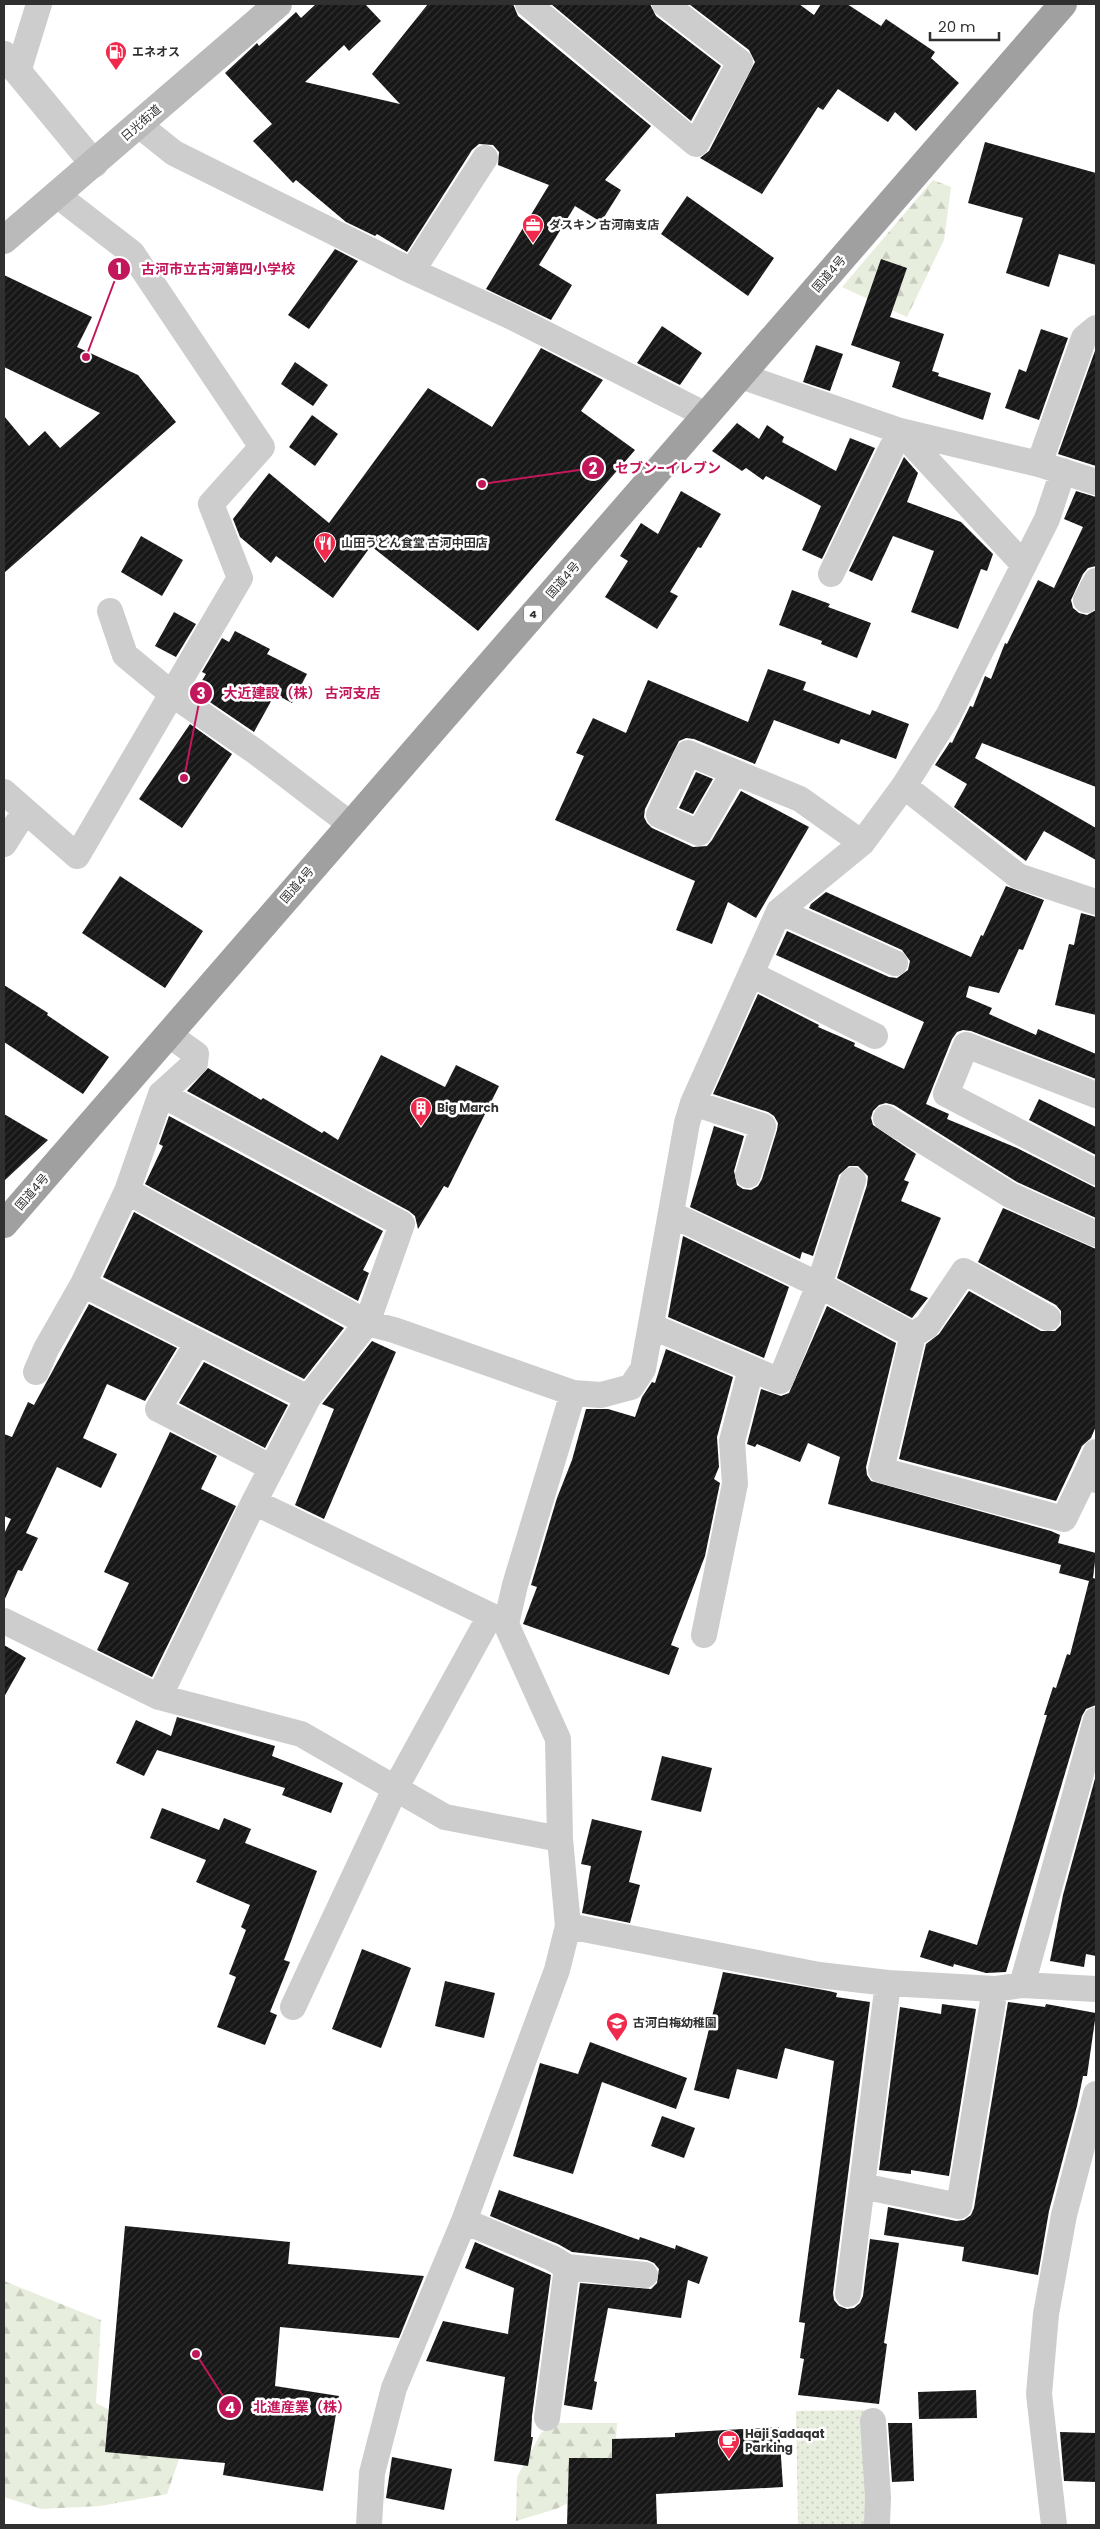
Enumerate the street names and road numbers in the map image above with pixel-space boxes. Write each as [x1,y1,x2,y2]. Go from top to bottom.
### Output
street label: 日光街道 [117,100,164,145]
street label: 国道4号 [808,252,849,296]
street label: 国道4号 [542,558,583,602]
road number: 4 [524,606,542,622]
street label: 国道4号 [276,863,317,907]
street label: 国道4号 [11,1170,52,1214]

